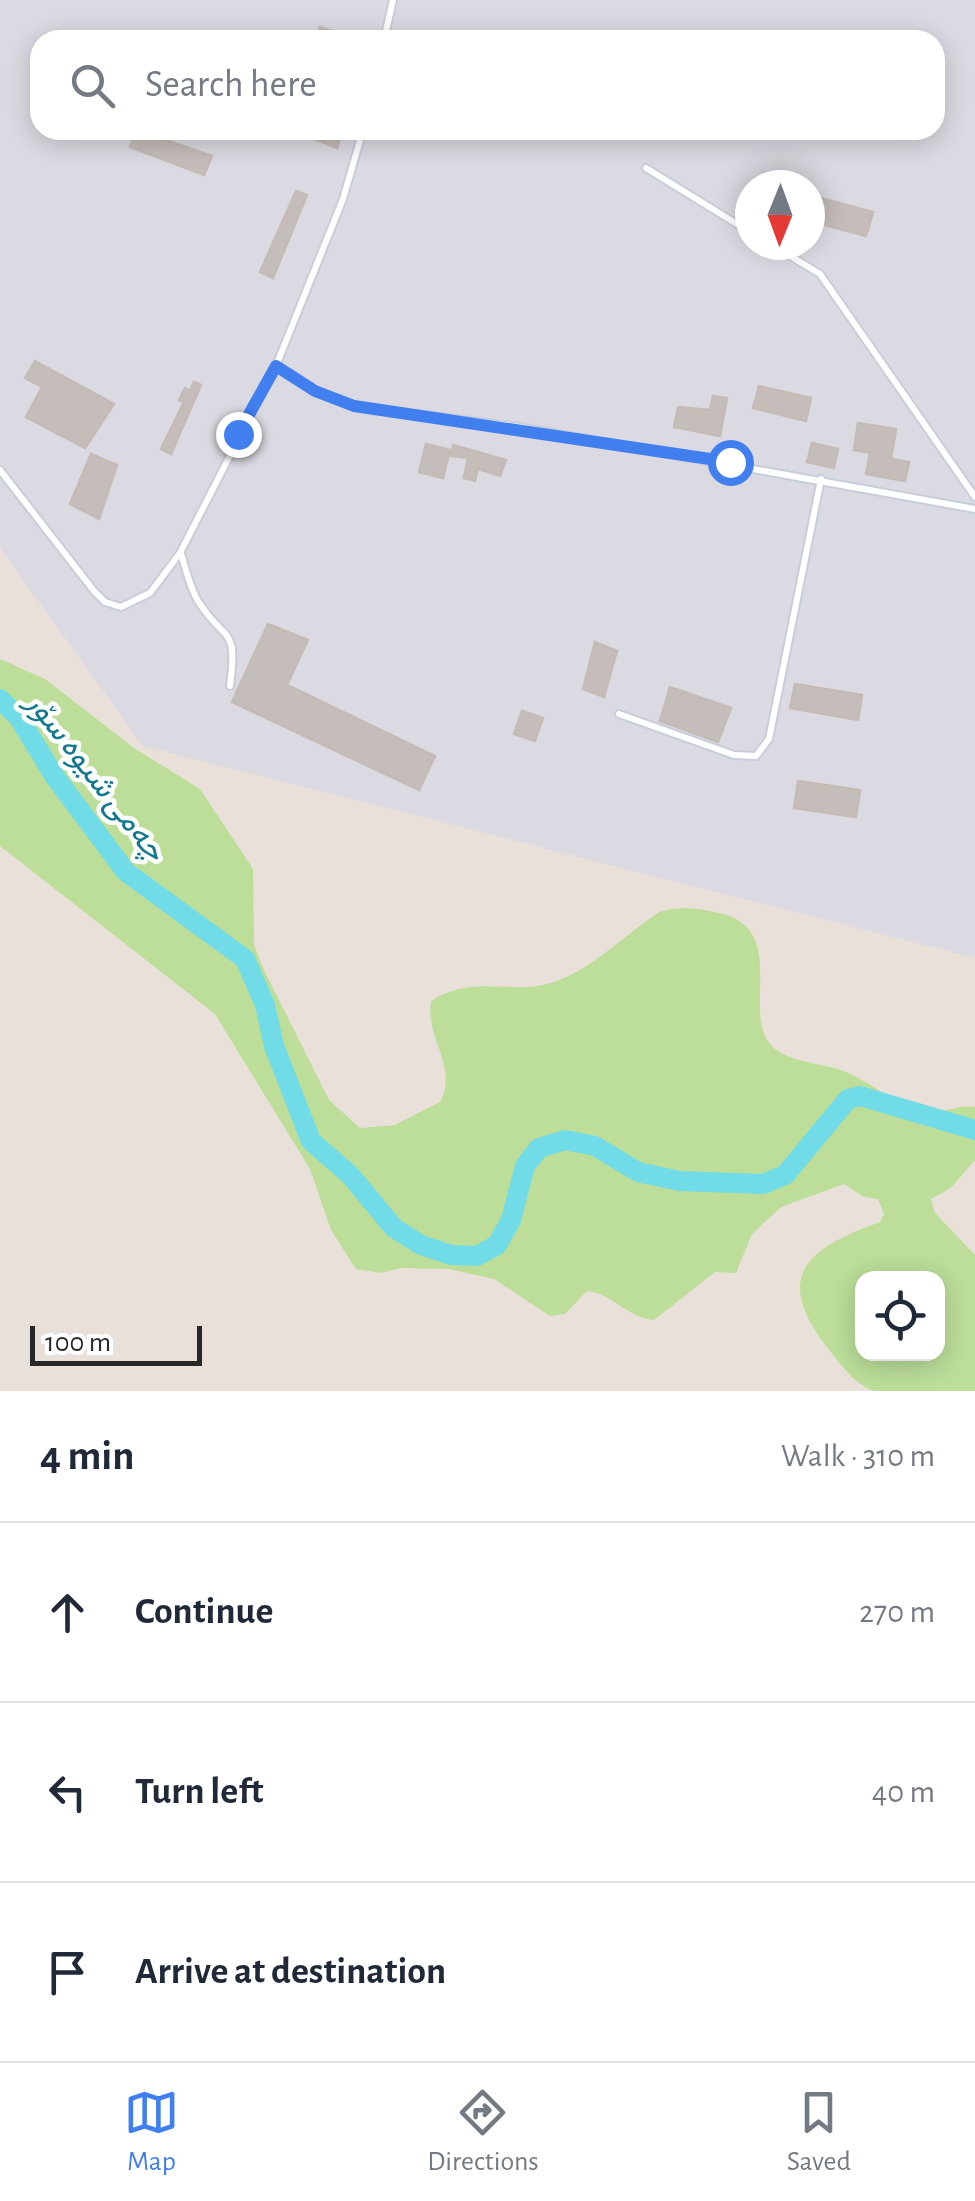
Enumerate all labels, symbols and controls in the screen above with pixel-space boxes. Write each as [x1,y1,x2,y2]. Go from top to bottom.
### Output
search box [30,30,945,140]
icon: search [65,58,120,113]
text: Search here [145,66,317,104]
north arrow [735,170,825,260]
route end [216,412,262,458]
route start [708,440,754,486]
water label: چەمی شیوە سۆر [16,685,173,871]
map controls [855,1271,945,1361]
button: locate [855,1271,945,1361]
scale bar [30,1321,202,1366]
text: 100 m [45,1329,111,1357]
text: 4 min [40,1435,135,1477]
text: Walk · 310 m [781,1440,935,1472]
icon: ahead [40,1585,95,1640]
text: Continue [135,1593,273,1631]
text: 270 m [859,1596,935,1628]
icon: left [40,1765,95,1820]
text: Turn left [135,1773,263,1811]
text: 40 m [872,1776,935,1808]
icon: arrive [40,1945,95,2000]
text: Arrive at destination [135,1953,446,1991]
tab: Map [124,2085,179,2179]
tab: Directions [427,2085,539,2179]
tab: Saved [787,2085,851,2179]

